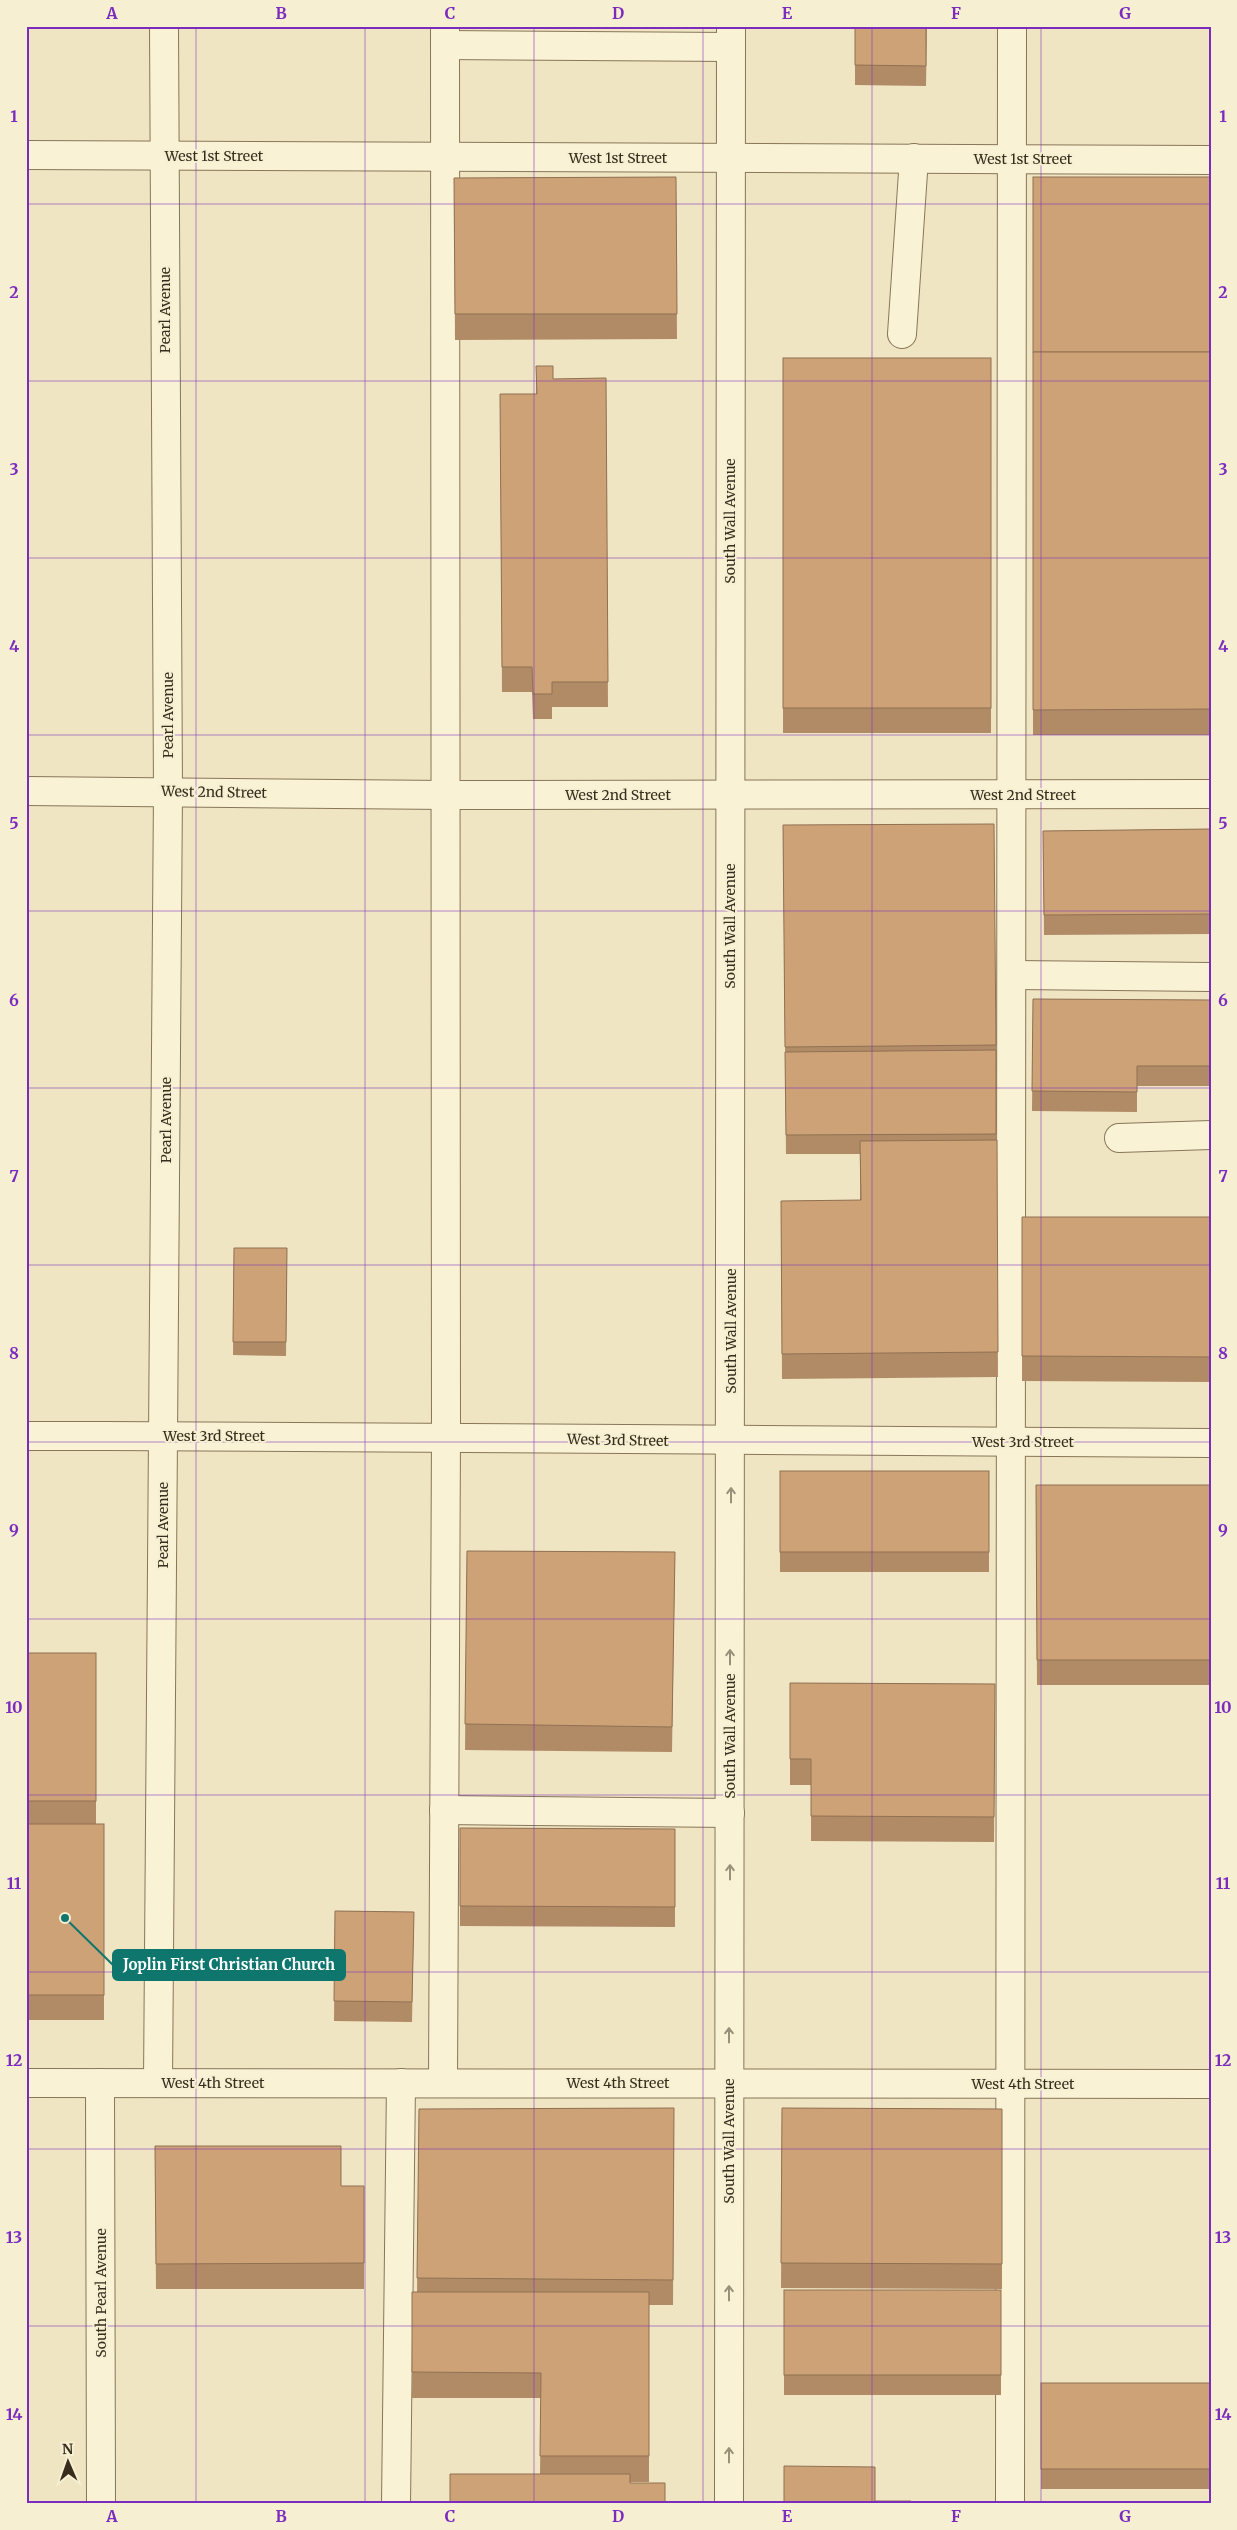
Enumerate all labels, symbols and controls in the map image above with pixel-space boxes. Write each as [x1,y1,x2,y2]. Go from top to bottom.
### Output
text: A [105,3,118,23]
text: B [275,3,287,23]
text: C [445,3,455,23]
text: D [612,3,624,23]
text: E [782,3,793,23]
text: F [951,3,961,23]
text: G [1119,3,1131,23]
text: 1 [10,106,18,126]
text: 1 [1219,106,1227,126]
street label: West 1st Street [164,147,264,165]
street label: West 1st Street [568,149,668,167]
street label: West 1st Street [973,150,1073,168]
street label: Pearl Avenue [156,267,174,353]
text: 2 [9,282,19,302]
text: 2 [1218,282,1228,302]
street label: South Wall Avenue [721,458,739,584]
text: 3 [9,459,19,479]
text: 3 [1218,459,1228,479]
text: 4 [9,636,19,656]
text: 4 [1218,636,1228,656]
street label: Pearl Avenue [159,672,177,758]
street label: West 2nd Street [160,782,268,802]
street label: West 2nd Street [564,786,671,804]
street label: West 2nd Street [969,786,1076,804]
text: 5 [9,813,19,833]
text: 5 [1218,813,1228,833]
street label: South Wall Avenue [721,863,739,989]
text: 6 [9,990,19,1010]
text: 6 [1218,990,1228,1010]
street label: Pearl Avenue [157,1077,175,1163]
text: 7 [9,1166,19,1186]
text: 7 [1218,1166,1228,1186]
street label: South Wall Avenue [722,1268,740,1394]
text: 8 [9,1343,19,1363]
text: 8 [1218,1343,1228,1363]
street label: West 3rd Street [162,1427,265,1445]
street label: West 3rd Street [566,1430,670,1450]
street label: West 3rd Street [971,1433,1074,1451]
street label: Pearl Avenue [154,1482,172,1568]
one-way arrow [726,1487,736,1504]
text: 9 [9,1520,19,1540]
text: 9 [1218,1520,1228,1540]
one-way arrow [725,1650,735,1666]
street label: South Wall Avenue [721,1673,739,1799]
text: 10 [5,1697,23,1717]
text: 10 [1214,1697,1232,1717]
one-way arrow [725,1865,735,1881]
text: 11 [7,1873,22,1893]
text: 11 [1216,1873,1231,1893]
callout: Joplin First Christian Church [113,1950,345,1980]
text: Joplin First Christian Church [122,1955,335,1974]
one-way arrow [724,2027,734,2044]
text: 12 [6,2050,22,2070]
text: 12 [1215,2050,1231,2070]
street label: West 4th Street [161,2074,265,2092]
street label: West 4th Street [566,2074,670,2092]
street label: West 4th Street [971,2075,1075,2093]
street label: South Wall Avenue [720,2078,738,2204]
text: 13 [6,2227,22,2247]
text: 13 [1215,2227,1231,2247]
street label: South Pearl Avenue [92,2228,110,2358]
one-way arrow [724,2285,734,2301]
text: 14 [6,2404,22,2424]
text: 14 [1215,2404,1231,2424]
north arrow [42,2438,92,2488]
text: N [62,2440,73,2458]
one-way arrow [724,2447,734,2464]
text: A [105,2506,118,2526]
text: B [275,2506,287,2526]
text: C [445,2506,455,2526]
text: D [612,2506,624,2526]
text: E [782,2506,793,2526]
text: F [951,2506,961,2526]
text: G [1119,2506,1131,2526]

